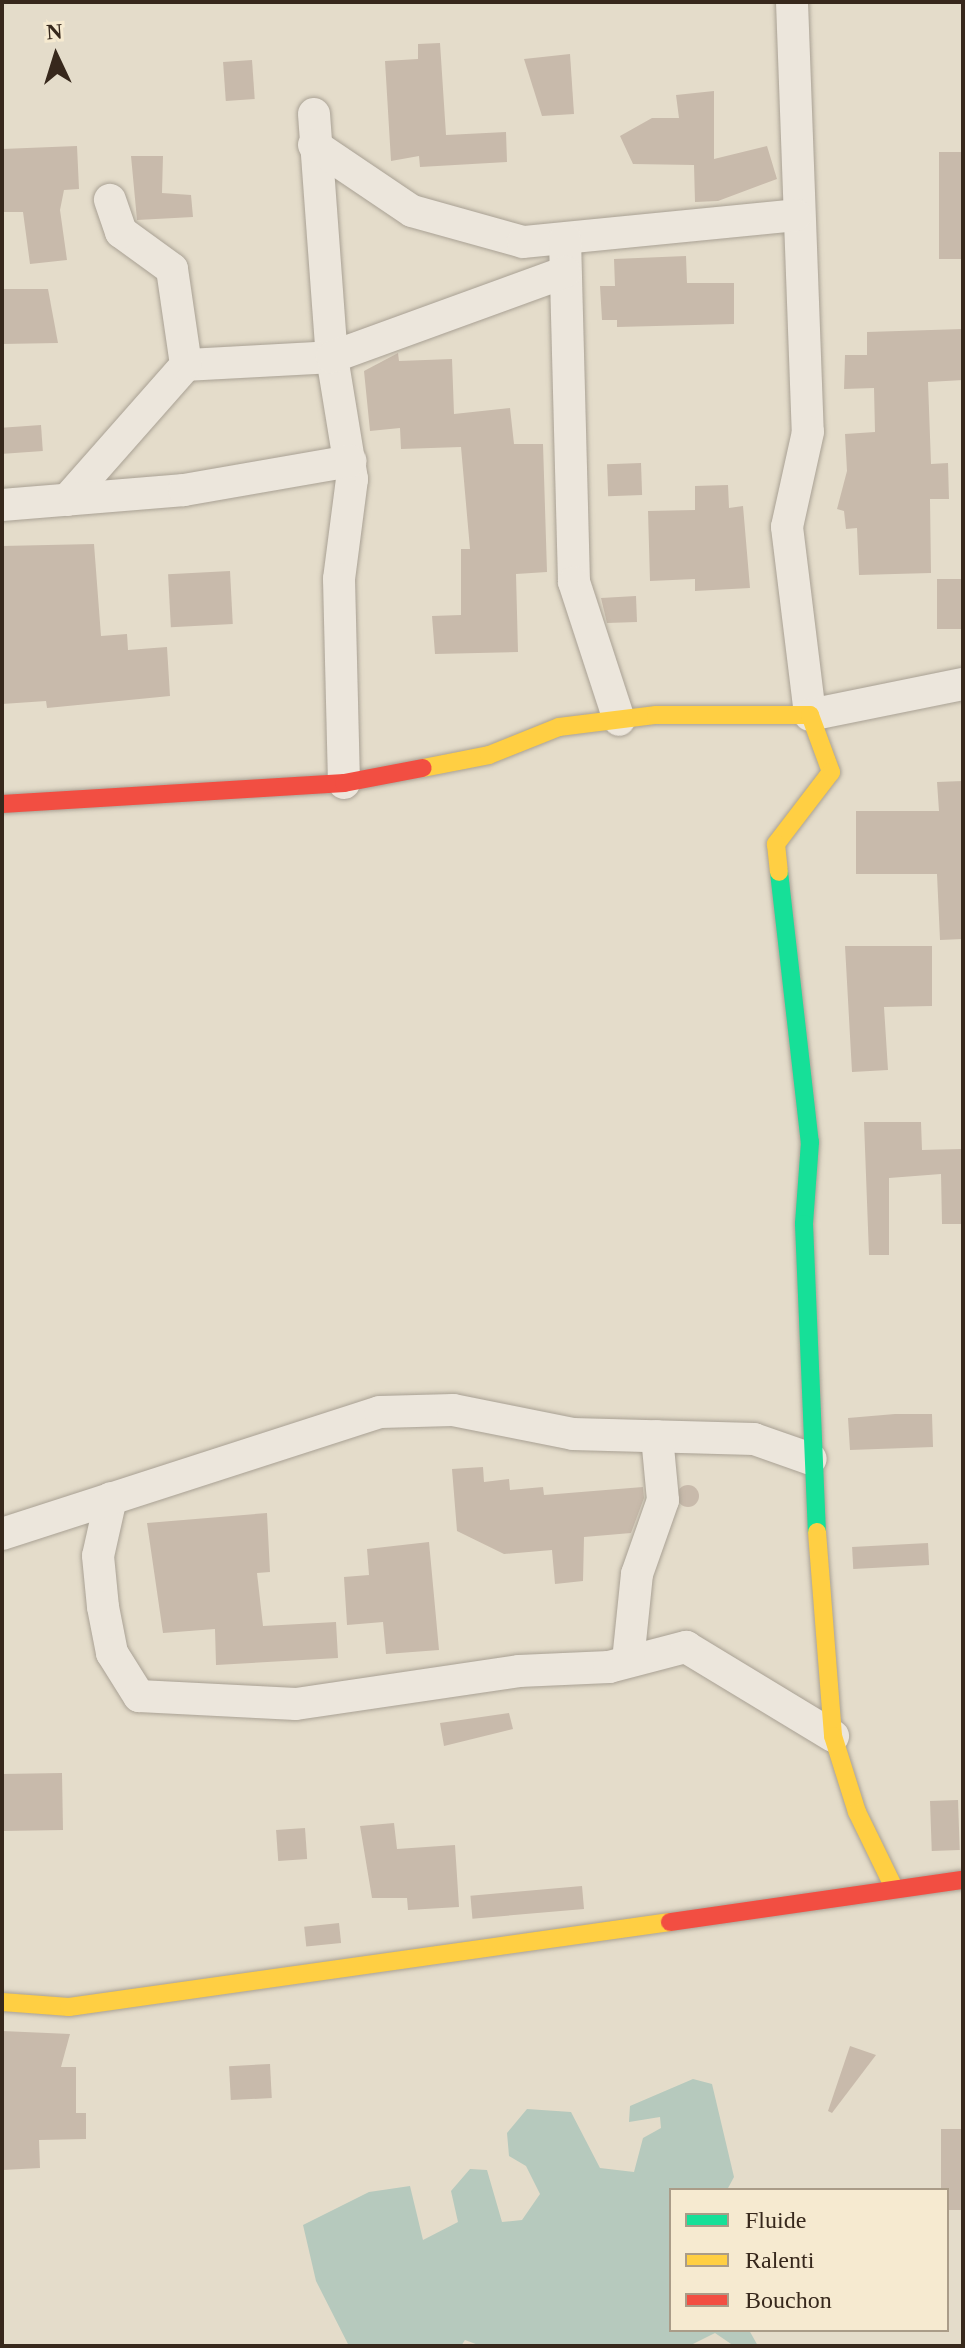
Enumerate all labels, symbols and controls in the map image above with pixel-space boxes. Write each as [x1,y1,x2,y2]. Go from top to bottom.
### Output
north arrow [16,16,96,96]
text: N [45,19,63,45]
legend [669,2188,949,2332]
text: Fluide [745,2207,806,2233]
text: Ralenti [745,2247,814,2273]
text: Bouchon [745,2287,832,2313]

